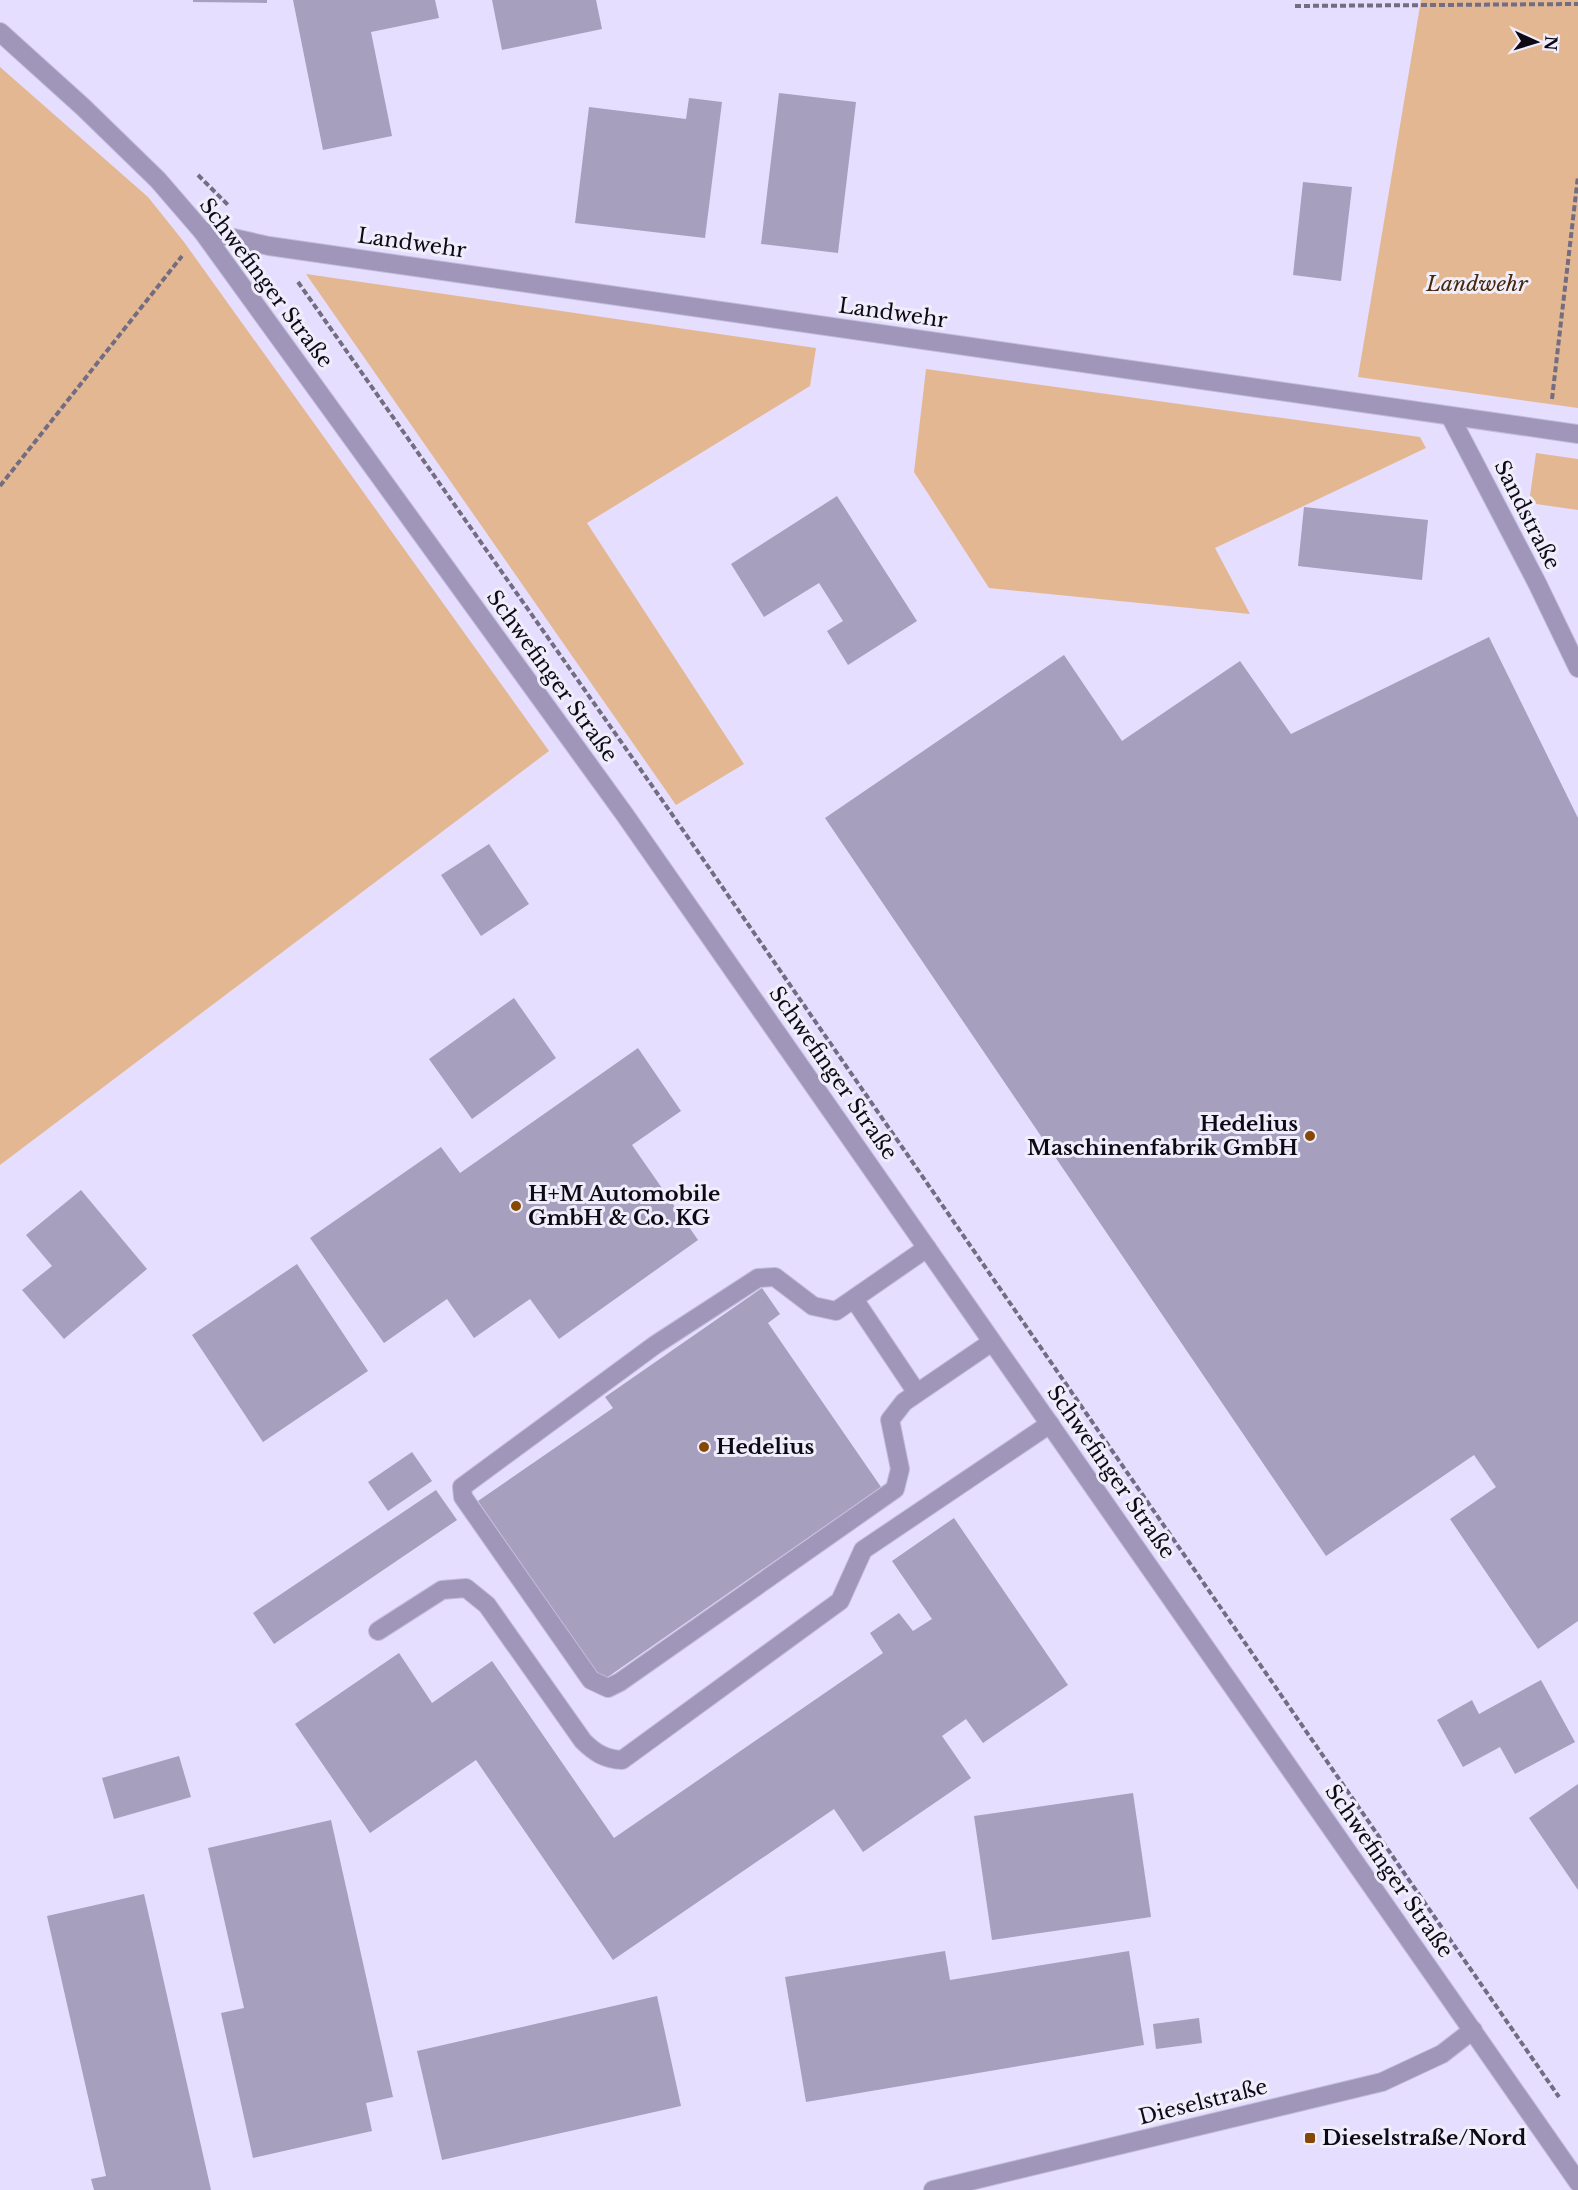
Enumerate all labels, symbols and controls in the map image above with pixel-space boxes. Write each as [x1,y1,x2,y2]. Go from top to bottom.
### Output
north arrow [1506,12,1566,72]
text: N [1540,35,1561,51]
street label: Schwefinger Straße [194,193,338,373]
street label: Landwehr [356,223,468,263]
park label: Landwehr [1425,271,1529,297]
street label: Landwehr [837,293,949,333]
street label: Sandstraße [1488,456,1566,574]
street label: Schwefinger Straße [481,585,623,767]
street label: Schwefinger Straße [763,981,903,1165]
place label: Hedelius Maschinenfabrik GmbH [1027,1111,1298,1161]
marker: Hedelius Maschinenfabrik GmbH [1303,1129,1317,1143]
place label: H+M Automobile GmbH & Co. KG [528,1181,720,1231]
marker: H+M Automobile GmbH & Co. KG [509,1199,523,1213]
street label: Schwefinger Straße [1041,1380,1181,1564]
place label: Hedelius [716,1434,814,1460]
marker: Hedelius [697,1440,711,1454]
street label: Schwefinger Straße [1319,1779,1459,1963]
street label: Dieselstraße [1136,2073,1270,2131]
place label: Dieselstraße/Nord [1322,2125,1527,2151]
marker: Dieselstraße/Nord [1303,2131,1317,2145]

